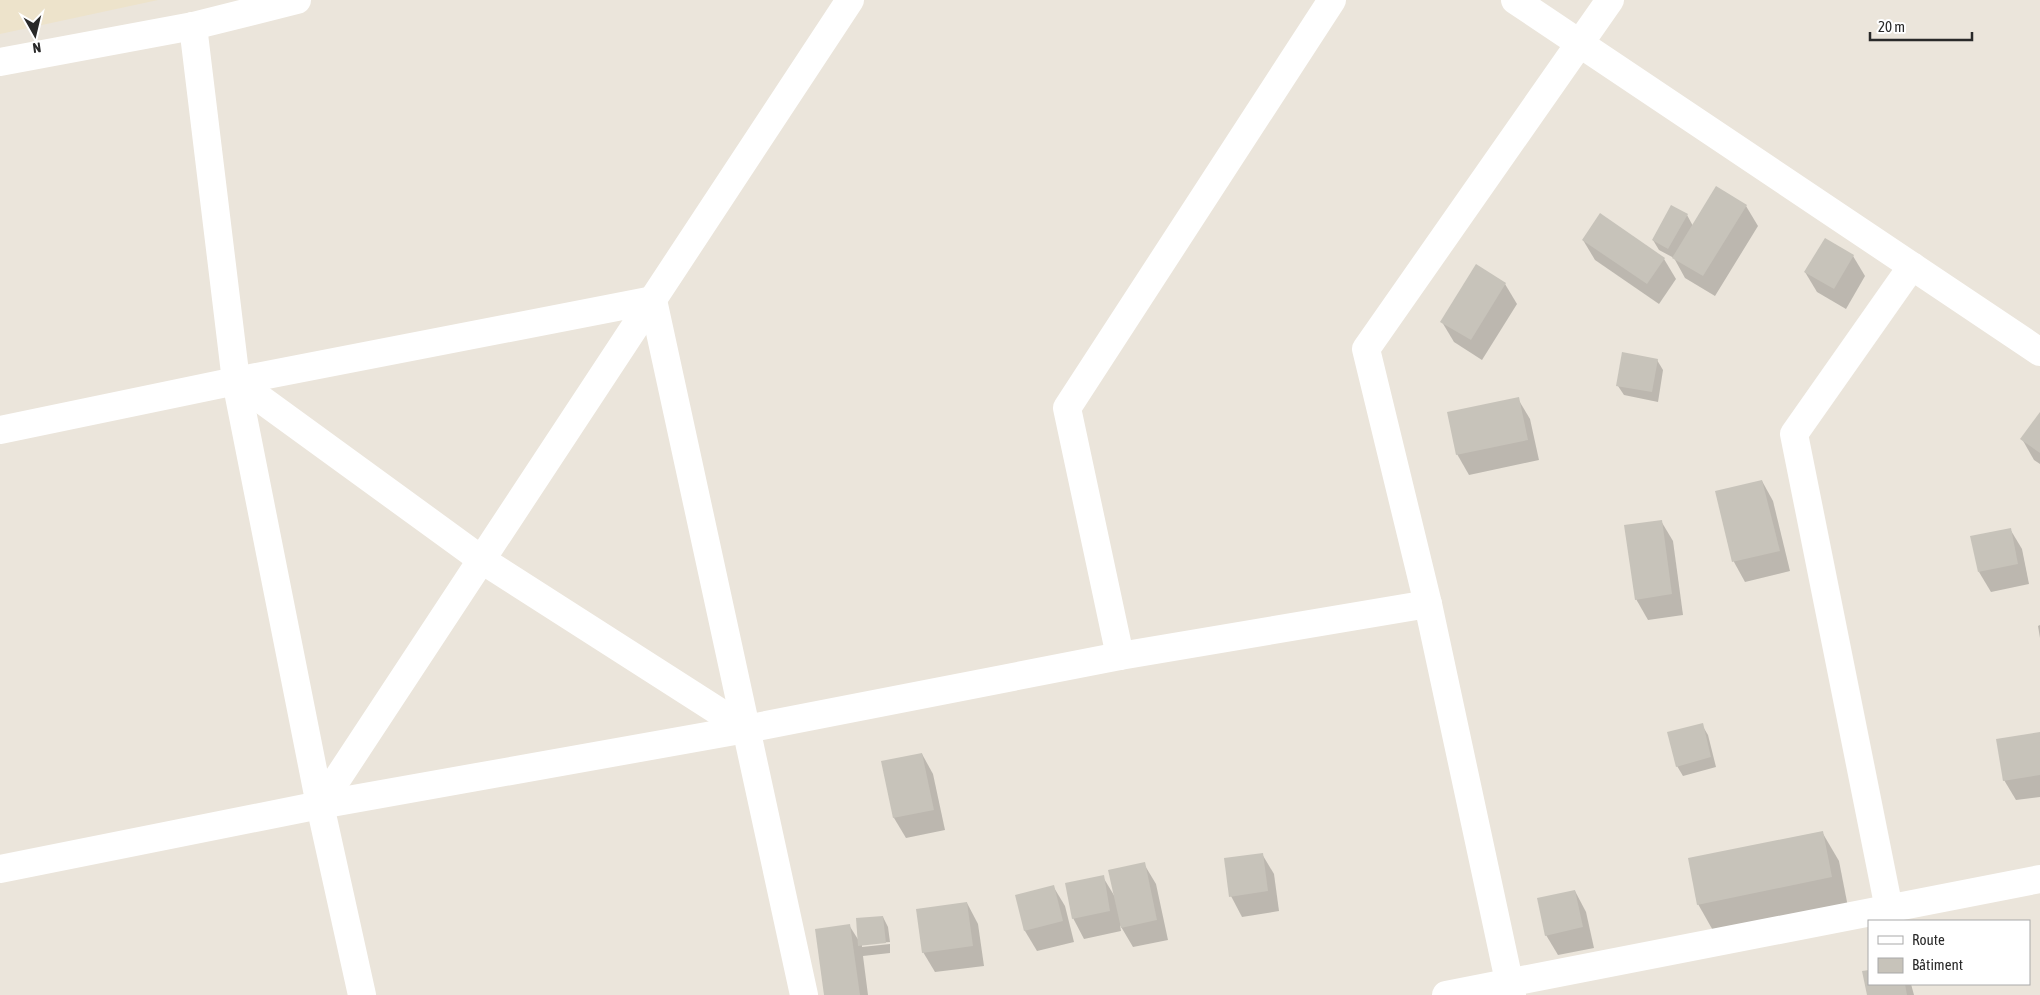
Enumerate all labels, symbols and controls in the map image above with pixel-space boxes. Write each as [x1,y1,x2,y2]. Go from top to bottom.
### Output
north arrow [10,10,60,60]
scale bar [1870,10,1972,42]
text: 20 m [1878,18,1905,35]
text: N [32,39,42,56]
legend [1868,920,2030,985]
text: Route [1912,931,1945,948]
text: Bâtiment [1912,956,1963,973]

